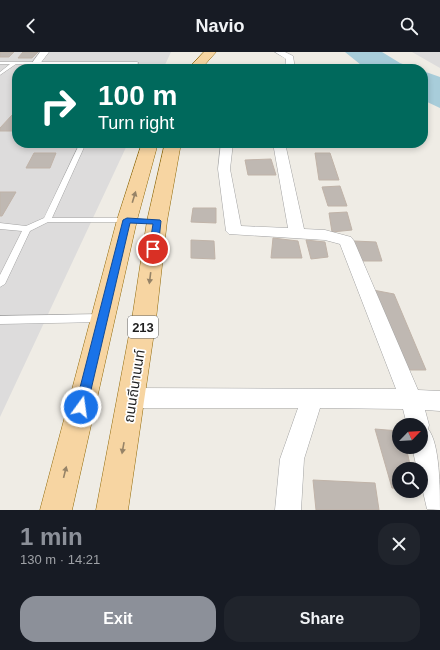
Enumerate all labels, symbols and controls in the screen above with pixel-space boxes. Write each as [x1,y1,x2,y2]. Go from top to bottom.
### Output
icon: back [20,15,42,37]
icon: search [398,15,420,37]
text: Navio [195,16,245,36]
icon: right [32,80,84,132]
text: 100 m [98,80,177,111]
text: Turn right [98,113,174,133]
one-way arrow [131,190,137,202]
pin [136,232,170,266]
icon: arrive [142,238,164,260]
one-way arrow [147,272,153,284]
road number: 213 [128,316,158,338]
street label: ถนนถีนานนท์ [120,348,148,424]
position arrow [60,386,102,428]
north arrow [392,418,428,454]
map controls [392,418,428,498]
one-way arrow [120,442,126,454]
button: search [392,462,428,498]
one-way arrow [62,466,68,478]
text: 1 min [20,523,83,550]
button: close [378,523,420,565]
text: 130 m · 14:21 [20,552,100,567]
button: Exit [20,596,216,642]
button: Share [224,596,420,642]

